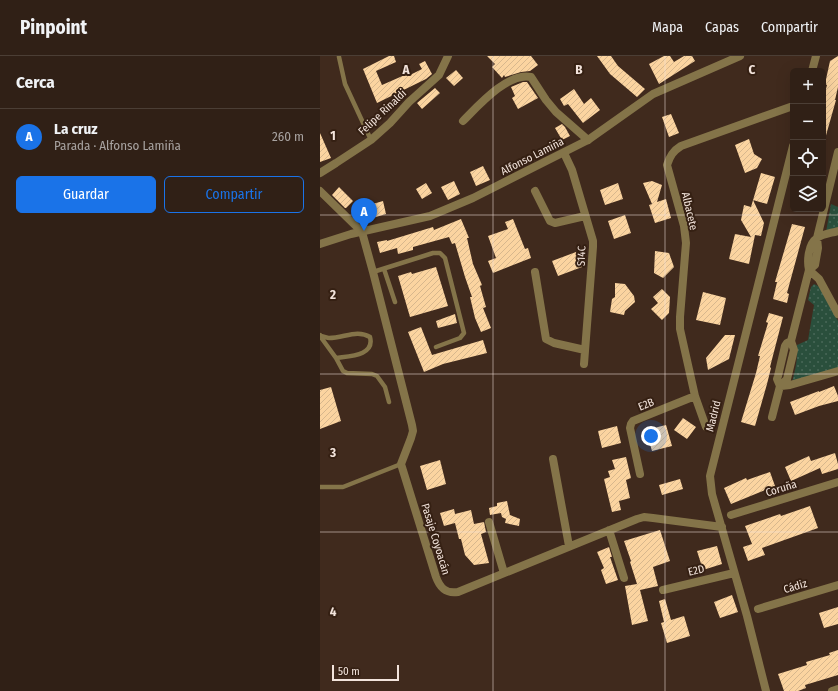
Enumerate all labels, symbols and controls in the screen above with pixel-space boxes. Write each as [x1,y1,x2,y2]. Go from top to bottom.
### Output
text: Pinpoint [20,16,87,39]
text: Mapa [652,19,683,36]
text: Capas [705,19,739,36]
text: Compartir [761,19,818,36]
text: A [401,62,410,77]
text: B [575,62,583,77]
text: C [749,62,756,77]
map controls [790,68,826,212]
button: + [790,68,826,104]
text: Cerca [16,72,55,93]
street label: Felipe Rinaldi [356,87,409,138]
button: − [790,104,826,140]
text: La cruz [54,120,98,138]
text: 1 [330,128,336,143]
text: A [25,129,33,144]
text: 260 m [272,129,304,144]
street label: Alfonso Lamiña [498,135,566,178]
text: Parada · Alfonso Lamiña [54,138,181,153]
button: locate [790,140,826,176]
button: Guardar [16,176,156,213]
button: Compartir [164,176,304,213]
button: layers [790,176,826,212]
street label: Albacete [679,191,700,231]
pin: A [351,198,377,231]
street label: S14C [575,245,588,266]
text: 2 [329,287,336,302]
street label: E2B [636,395,656,413]
street label: Madrid [703,399,724,433]
your location [641,426,661,446]
text: 3 [329,445,336,460]
street label: Coruña [764,478,798,499]
street label: Pasaje Coyoacán [418,502,453,576]
street label: E2D [687,562,706,579]
street label: Cádiz [782,577,809,596]
text: 4 [330,604,337,619]
scale bar [332,663,399,682]
text: 50 m [338,665,360,678]

